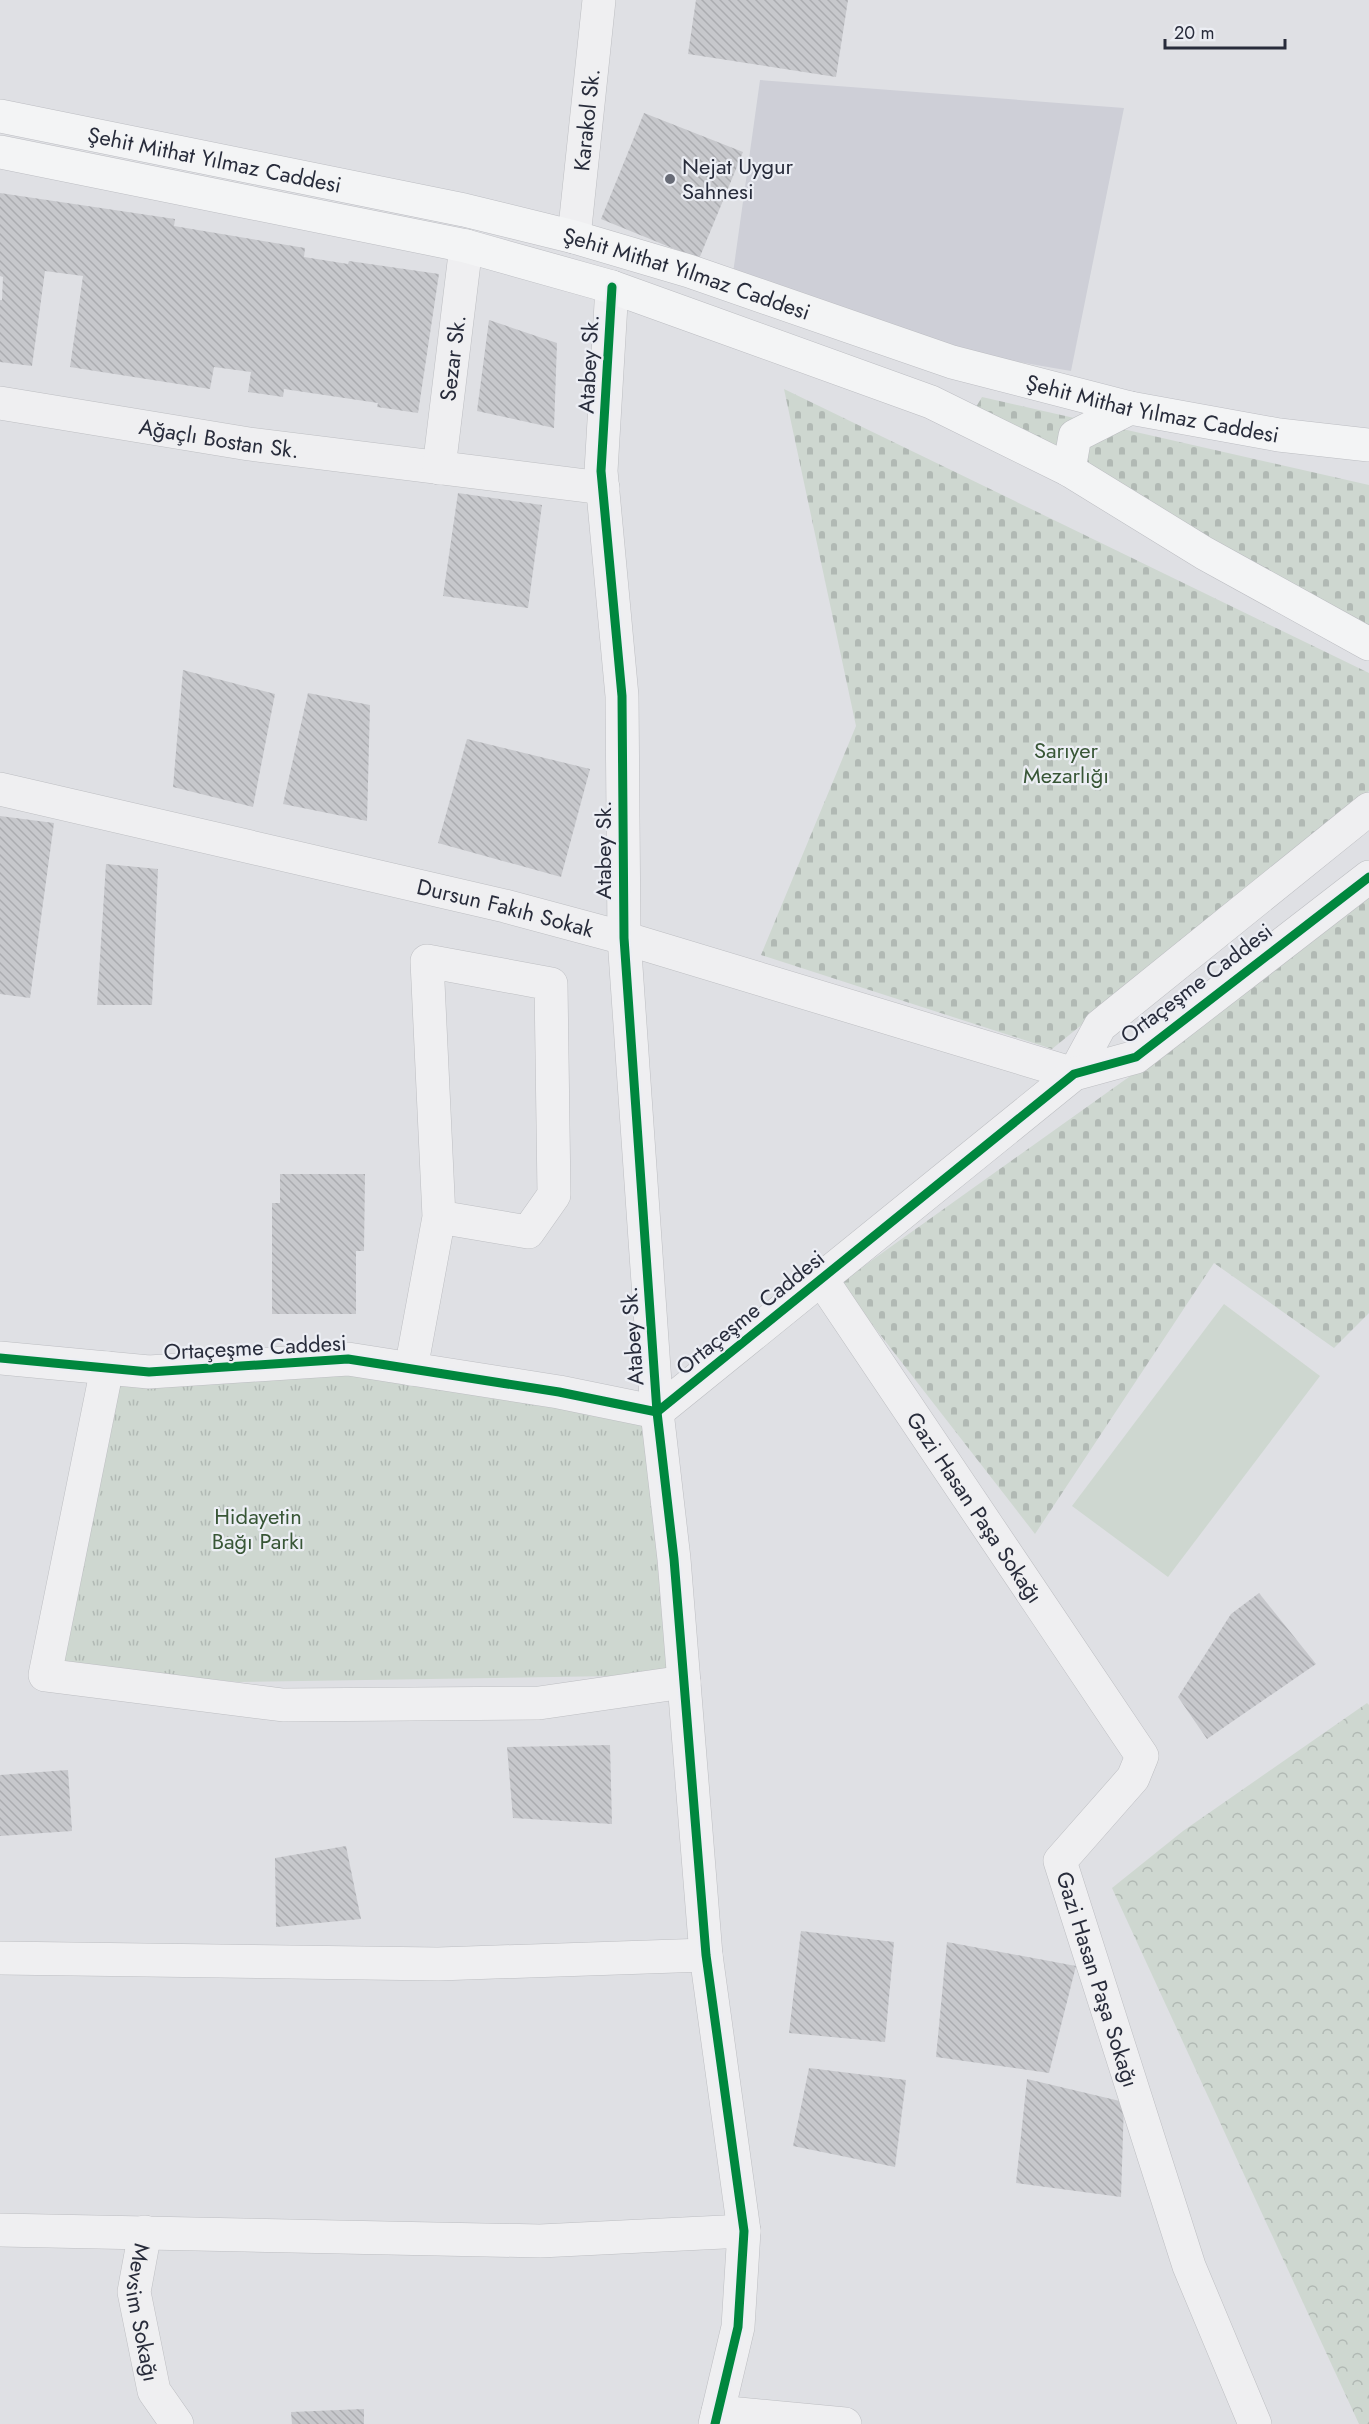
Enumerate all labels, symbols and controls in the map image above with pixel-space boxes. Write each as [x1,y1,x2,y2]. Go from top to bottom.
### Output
scale bar [1165,12,1285,50]
text: 20 m [1174,20,1214,46]
street label: Karakol Sk. [565,67,608,173]
street label: Şehit Mithat Yılmaz Caddesi [85,118,344,201]
place label: Nejat Uygur Sahnesi [682,150,794,207]
marker: Nejat Uygur Sahnesi [663,172,677,186]
street label: Şehit Mithat Yılmaz Caddesi [560,219,815,328]
street label: Sezar Sk. [431,313,474,403]
street label: Atabey Sk. [569,314,607,414]
street label: Şehit Mithat Yılmaz Caddesi [1023,366,1282,451]
street label: Ağaçlı Bostan Sk. [137,410,301,466]
park label: Sarıyer Mezarlığı [1023,734,1109,791]
street label: Atabey Sk. [587,800,619,900]
street label: Dursun Fakıh Sokak [414,870,598,945]
street label: Ortaçeşme Caddesi [1113,915,1279,1051]
street label: Ortaçeşme Caddesi [669,1242,831,1382]
street label: Atabey Sk. [613,1285,651,1387]
street label: Ortaçeşme Caddesi [163,1326,347,1368]
street label: Gazi Hasan Paşa Sokağı [899,1405,1051,1610]
park label: Hidayetin Bağı Parkı [212,1500,304,1557]
street label: Gazi Hasan Paşa Sokağı [1048,1867,1147,2091]
street label: Mevsim Sokağı [118,2241,168,2384]

